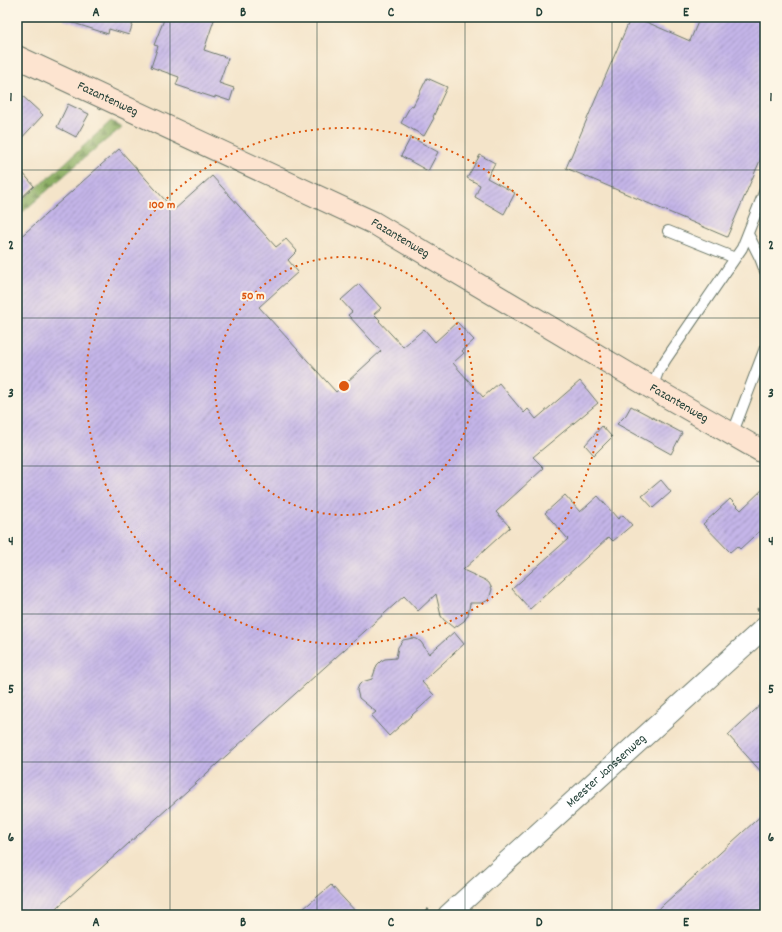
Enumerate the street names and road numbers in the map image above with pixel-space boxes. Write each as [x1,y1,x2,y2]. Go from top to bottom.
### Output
street label: Fazantenweg [74,77,142,122]
street label: Fazantenweg [367,214,433,263]
street label: Fazantenweg [646,379,712,428]
street label: Meester Janssenweg [562,729,651,813]

